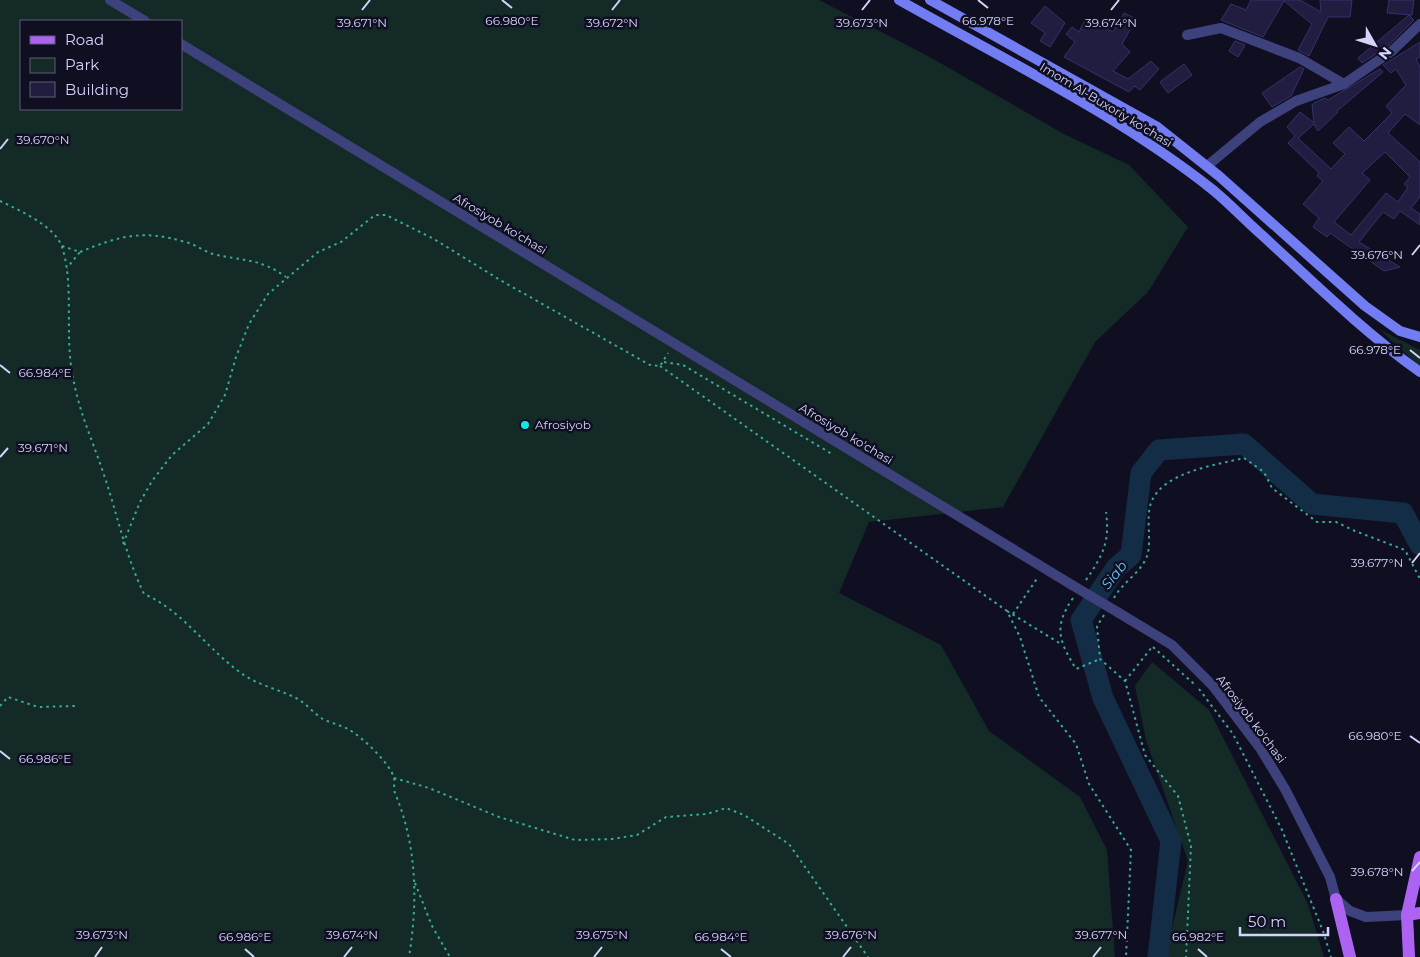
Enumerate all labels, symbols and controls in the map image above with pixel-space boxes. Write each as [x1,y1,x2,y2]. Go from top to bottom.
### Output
text: 66.980°E [485,13,539,28]
text: 66.978°E [962,13,1014,28]
text: 39.671°N [337,15,387,30]
text: 39.672°N [586,15,638,30]
text: 39.673°N [836,15,888,30]
text: 39.674°N [1085,15,1137,30]
legend [20,20,182,110]
north arrow [1350,20,1400,70]
text: Road [65,30,104,49]
text: N [1375,43,1396,63]
text: Park [65,55,99,74]
street label: Imom Al-Buxoriy ko'chasi [1037,59,1175,150]
text: Building [65,80,129,99]
text: 39.670°N [16,132,70,147]
street label: Afrosiyob ko'chasi [451,190,550,257]
text: 39.676°N [1351,247,1403,262]
text: 66.978°E [1349,342,1401,357]
text: 66.984°E [19,365,71,380]
street label: Afrosiyob ko'chasi [797,400,896,467]
place label: Afrosiyob [535,417,591,432]
marker: Afrosiyob [519,419,531,431]
text: 39.671°N [18,440,68,455]
text: 39.677°N [1351,555,1403,570]
water label: Siab [1097,557,1131,593]
street label: Afrosiyob ko'chasi [1213,672,1289,766]
text: 66.980°E [1348,728,1402,743]
text: 66.986°E [19,751,71,766]
text: 39.678°N [1351,864,1403,879]
scale bar [1240,904,1328,936]
text: 50 m [1248,912,1286,931]
text: 39.673°N [76,927,128,942]
text: 39.674°N [326,927,378,942]
text: 39.675°N [576,927,628,942]
text: 39.676°N [825,927,877,942]
text: 39.677°N [1075,927,1127,942]
text: 66.986°E [219,929,271,944]
text: 66.984°E [695,929,747,944]
text: 66.982°E [1172,929,1224,944]

